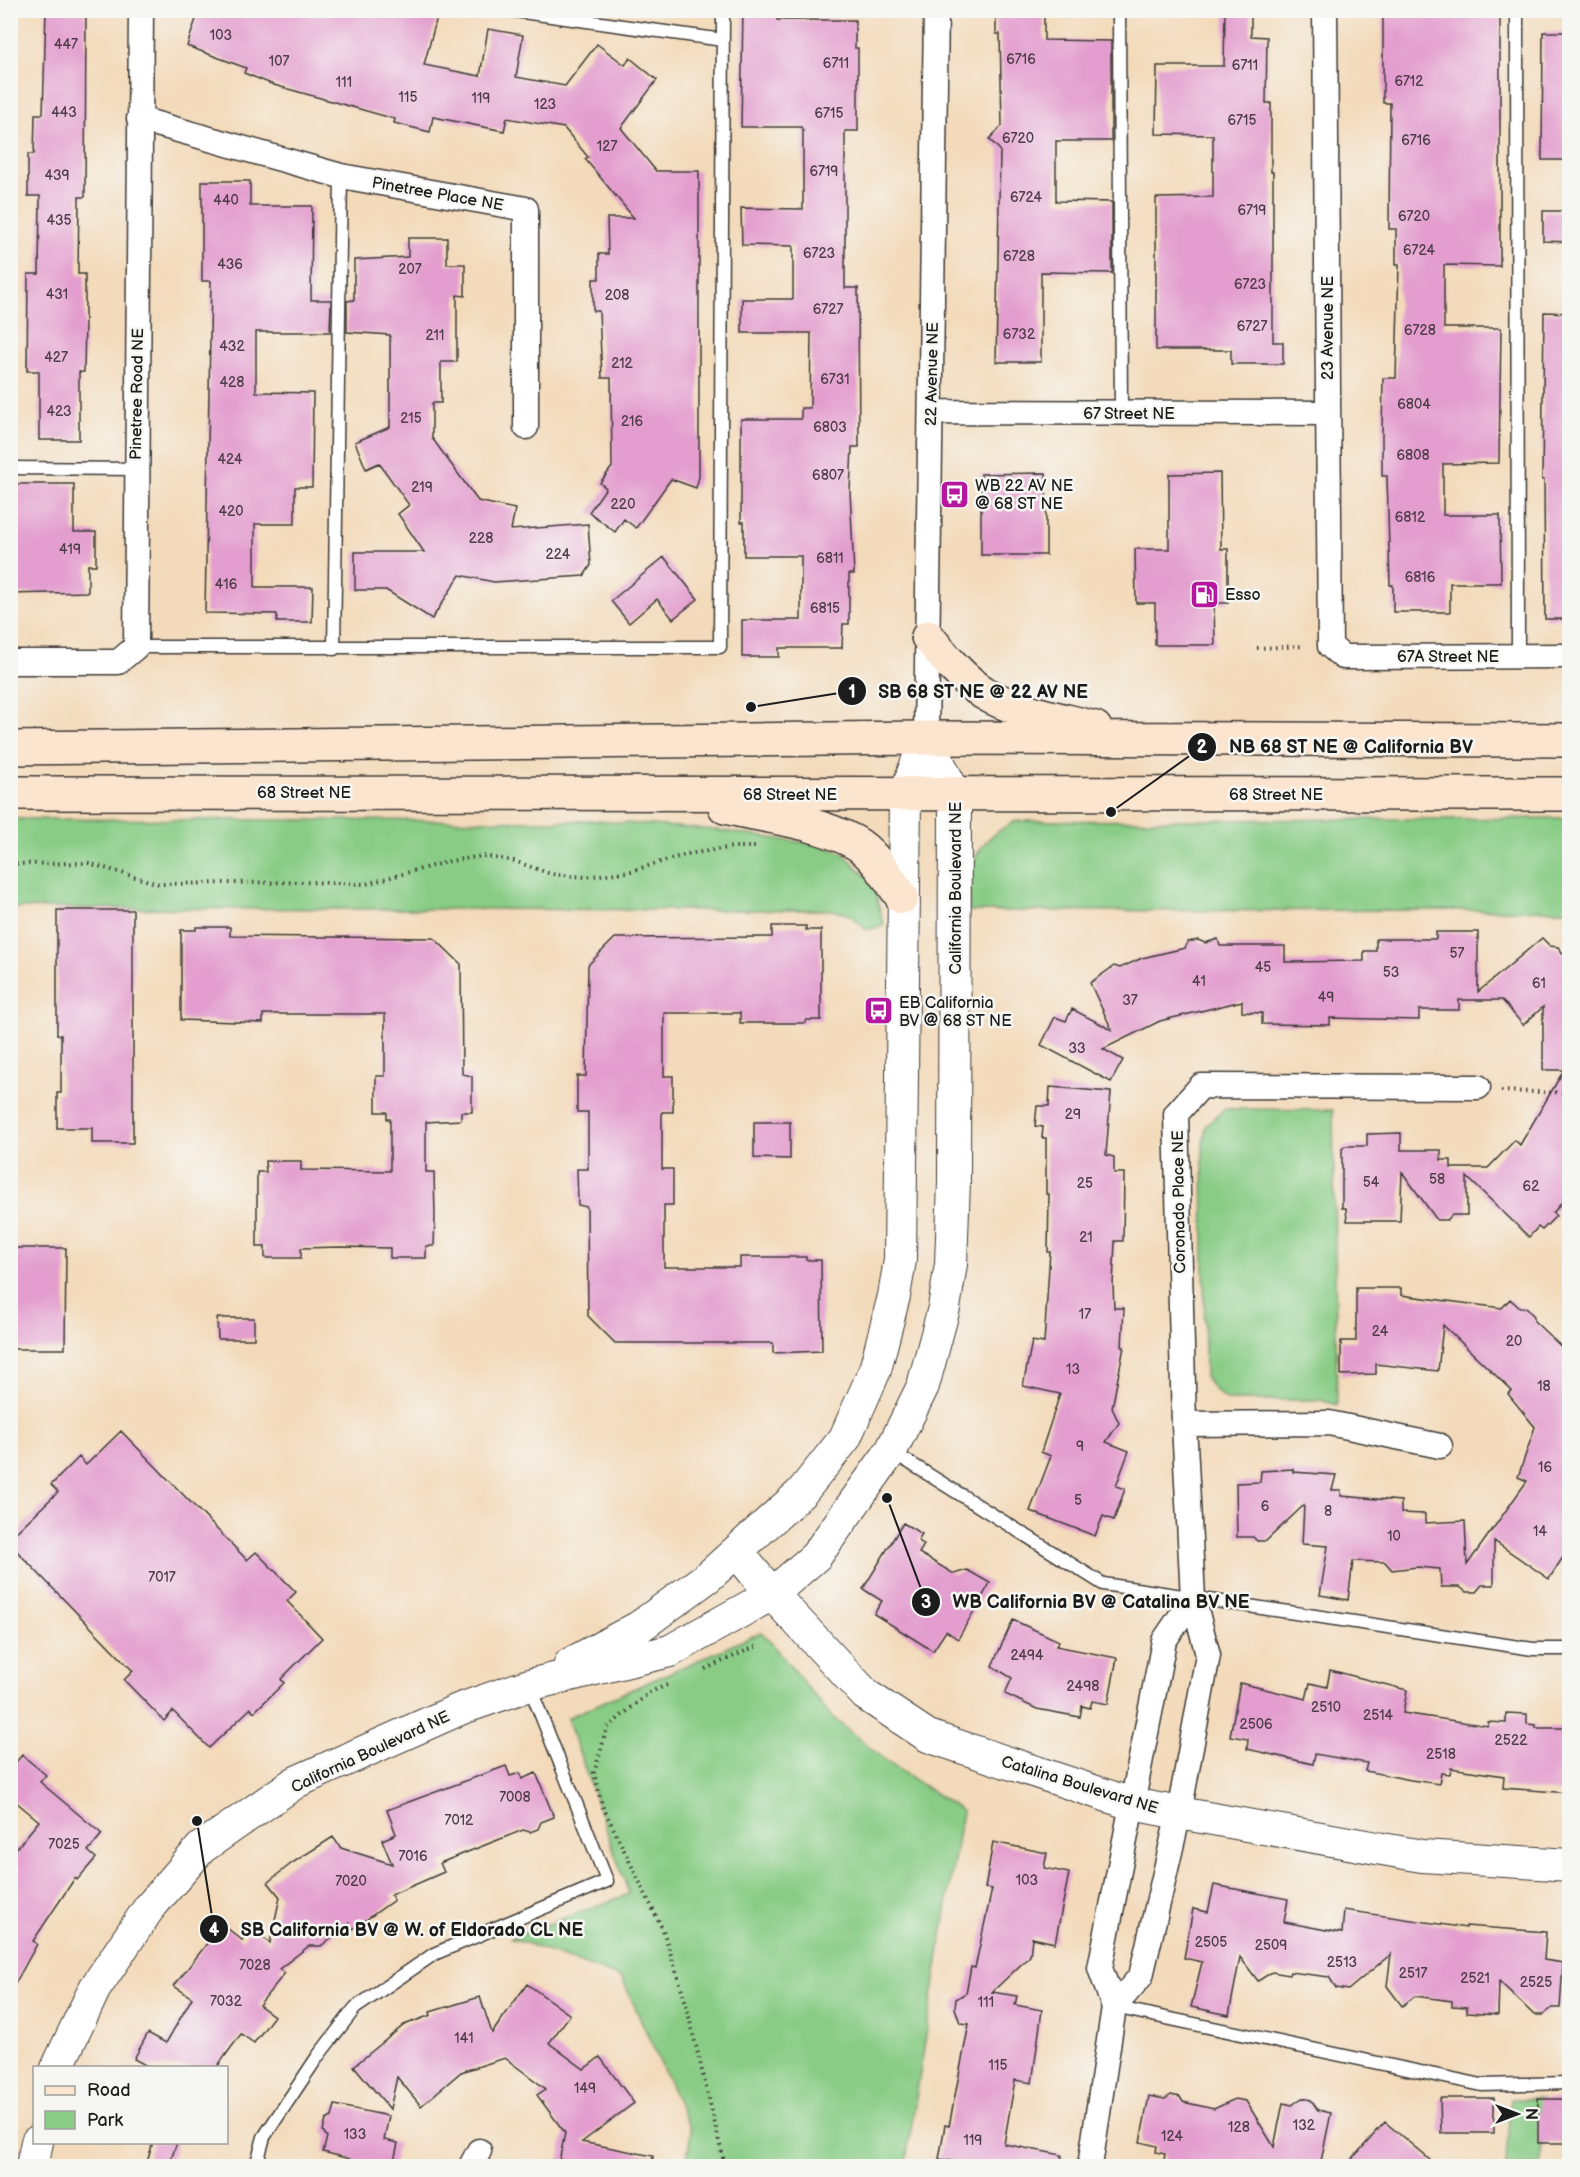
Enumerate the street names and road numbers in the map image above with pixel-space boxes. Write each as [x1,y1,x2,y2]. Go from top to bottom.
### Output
street label: Pinetree Place NE [370,174,505,215]
street label: 23 Avenue NE [1319,276,1338,380]
street label: 22 Avenue NE [922,322,943,426]
street label: Pinetree Road NE [127,328,148,460]
street label: 67 Street NE [1083,405,1175,424]
street label: 67A Street NE [1397,648,1499,667]
street label: 68 Street NE [257,784,351,803]
street label: 68 Street NE [743,786,837,805]
street label: 68 Street NE [1229,786,1323,805]
street label: California Boulevard NE [947,802,966,974]
street label: Coronado Place NE [1169,1130,1190,1274]
street label: California Boulevard NE [288,1707,453,1797]
street label: Catalina Boulevard NE [999,1752,1160,1818]

